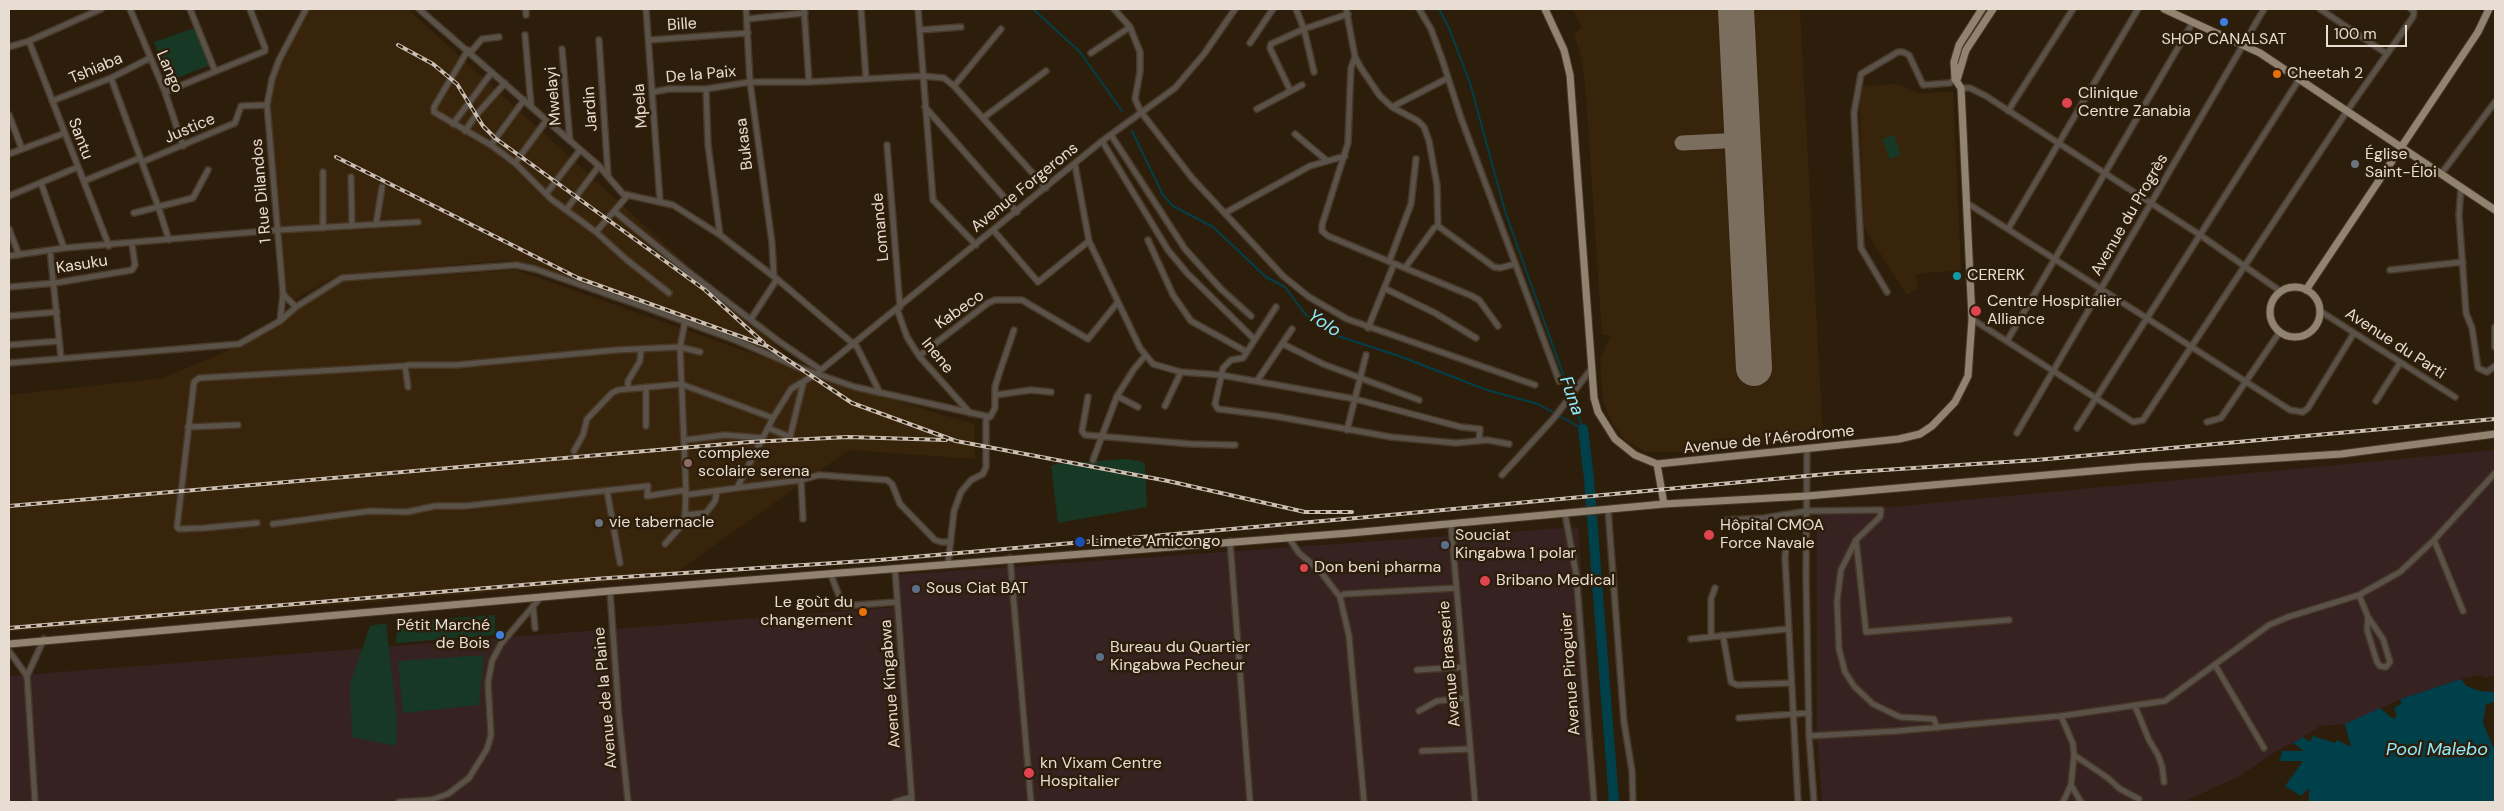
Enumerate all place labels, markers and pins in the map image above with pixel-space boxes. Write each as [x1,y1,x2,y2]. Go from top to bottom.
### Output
marker: SHOP CANALSAT [2218,16,2230,28]
place label: SHOP CANALSAT [2161,30,2287,50]
place label: Cheetah 2 [2287,64,2363,84]
marker: Cheetah 2 [2271,68,2283,80]
place label: Clinique Centre Zanabia [2078,84,2191,122]
marker: Clinique Centre Zanabia [2060,96,2074,110]
place label: Église Saint-Éloi [2365,145,2437,183]
marker: Église Saint-Éloi [2349,158,2361,170]
place label: CERERK [1967,266,2025,286]
marker: CERERK [1951,270,1963,282]
place label: Centre Hospitalier Alliance [1987,292,2122,330]
marker: Centre Hospitalier Alliance [1969,304,1983,318]
place label: complexe scolaire serena [698,444,809,482]
marker: complexe scolaire serena [682,457,694,469]
place label: vie tabernacle [609,513,714,533]
place label: Hôpital CMOA Force Navale [1720,516,1824,554]
marker: vie tabernacle [593,517,605,529]
place label: Souciat Kingabwa 1 polar [1455,526,1577,564]
marker: Hôpital CMOA Force Navale [1702,528,1716,542]
place label: Limete Amicongo [1091,532,1220,552]
marker: Limete Amicongo [1073,535,1087,549]
marker: Souciat Kingabwa 1 polar [1439,539,1451,551]
place label: Don beni pharma [1314,558,1441,578]
marker: Don beni pharma [1298,562,1310,574]
place label: Bribano Medical [1496,571,1615,591]
marker: Bribano Medical [1478,574,1492,588]
place label: Sous Ciat BAT [926,579,1028,599]
marker: Sous Ciat BAT [910,583,922,595]
place label: Le goùt du changement [760,593,853,631]
marker: Le goùt du changement [857,606,869,618]
place label: Pétit Marché de Bois [397,616,490,654]
marker: Pétit Marché de Bois [494,629,506,641]
place label: Bureau du Quartier Kingabwa Pecheur [1110,638,1250,676]
marker: Bureau du Quartier Kingabwa Pecheur [1094,651,1106,663]
place label: kn Vixam Centre Hospitalier [1040,754,1162,792]
marker: kn Vixam Centre Hospitalier [1022,766,1036,780]

